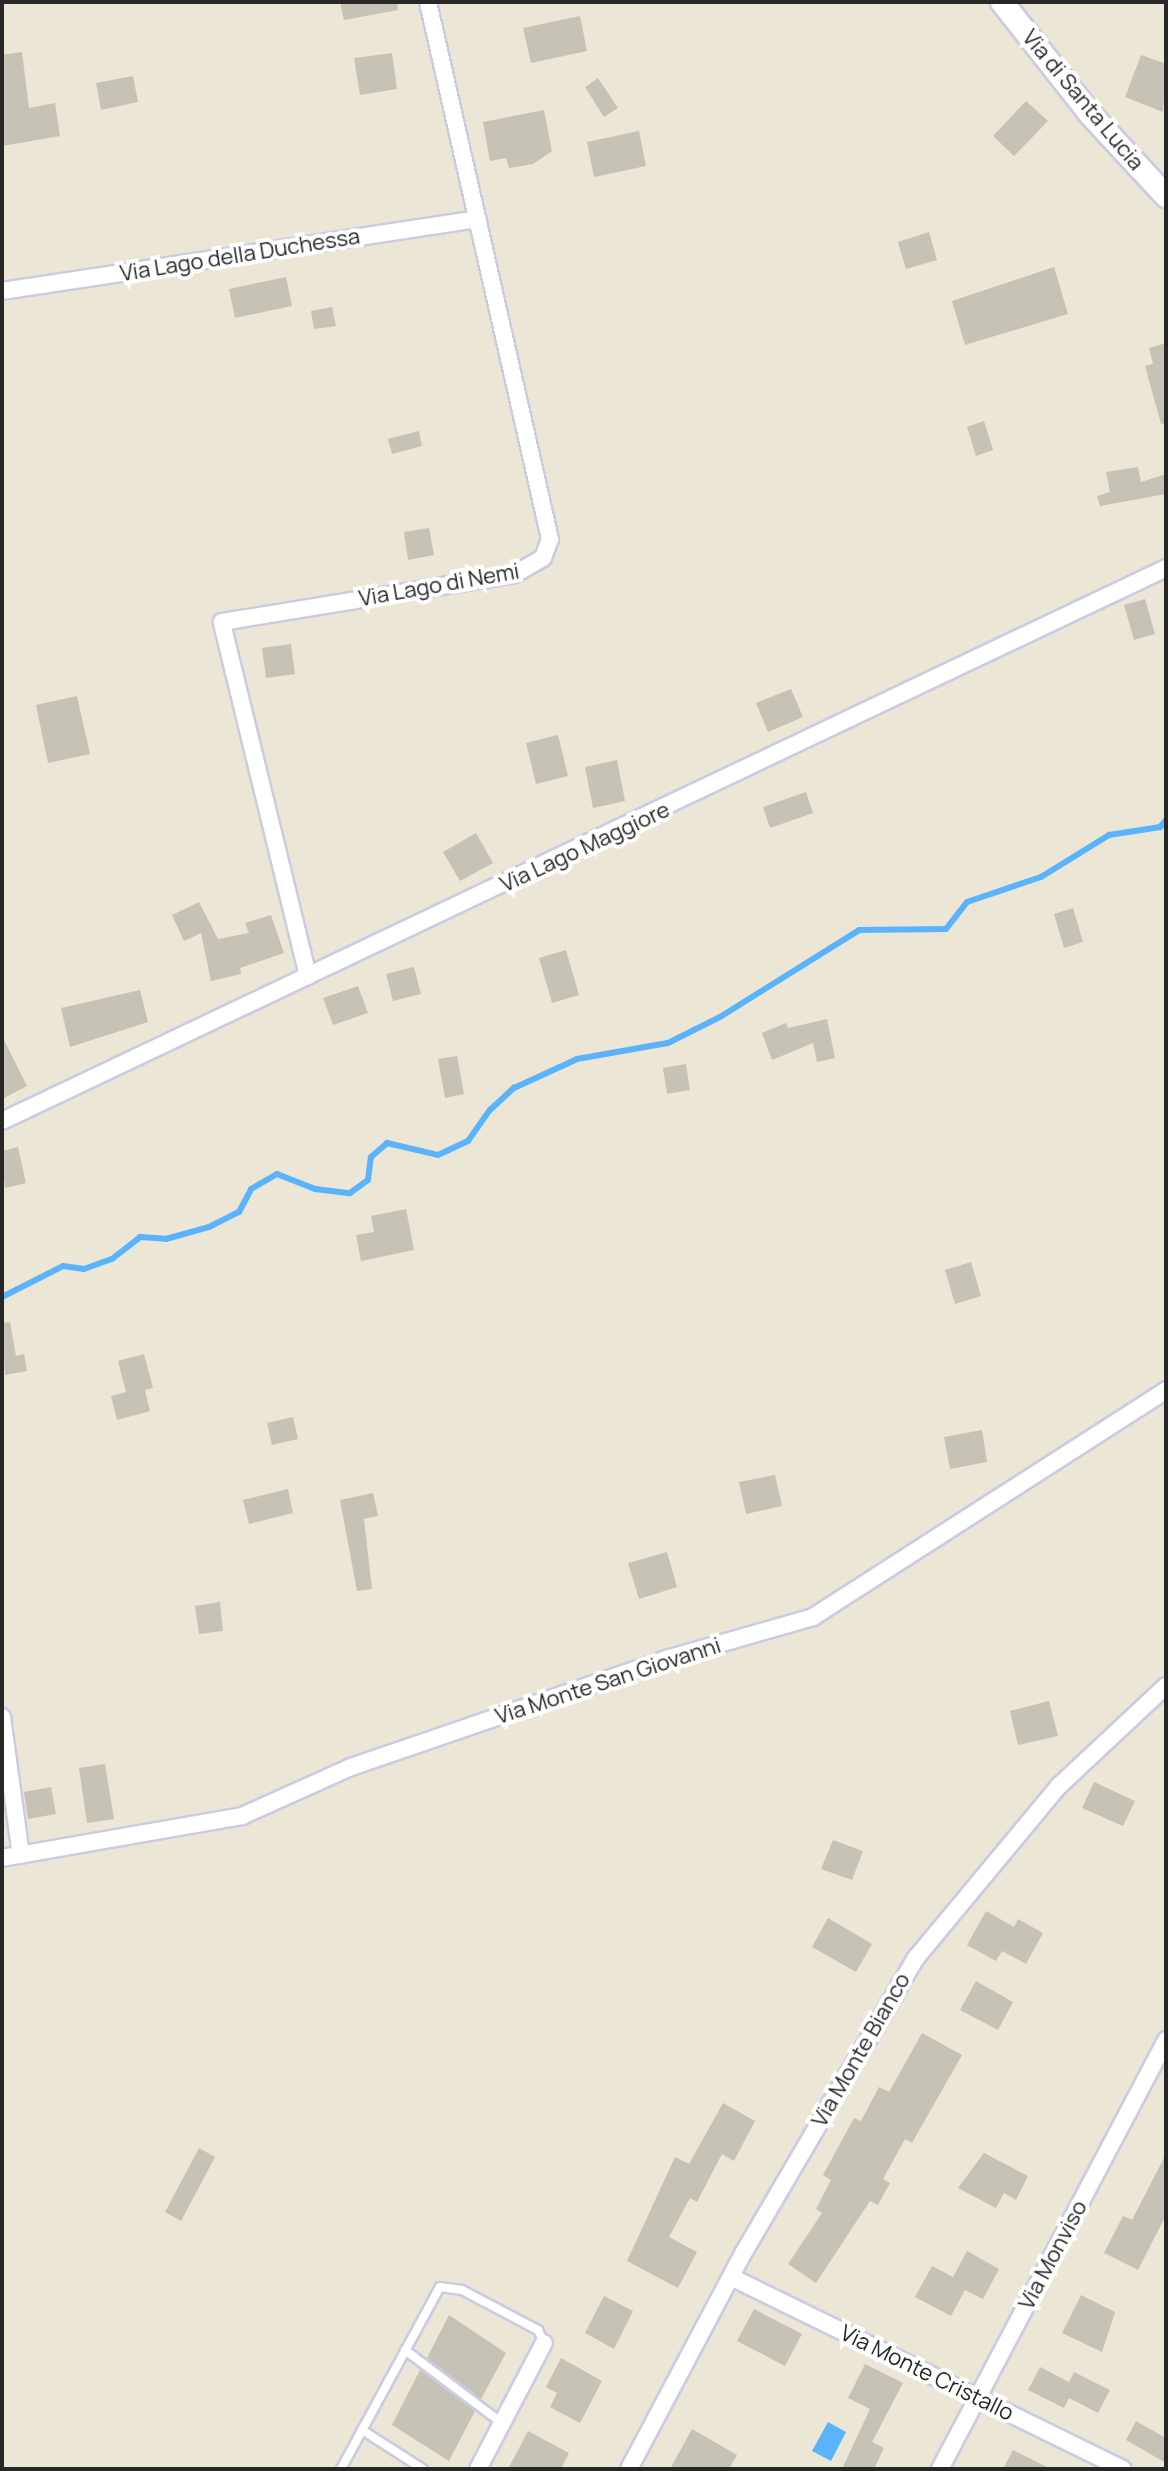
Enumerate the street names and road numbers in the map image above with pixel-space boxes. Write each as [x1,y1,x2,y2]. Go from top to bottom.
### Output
street label: Via di Santa Lucia [1017,25,1149,175]
street label: Via Lago della Duchessa [118,223,362,287]
street label: Via Lago di Nemi [357,558,521,612]
street label: Via Lago Maggiore [496,796,674,898]
street label: Via Monte San Giovanni [492,1632,724,1730]
street label: Via Monte Bianco [806,1968,916,2132]
street label: Via Monviso [1013,2196,1093,2314]
street label: Via Monte Cristallo [836,2320,1018,2426]

